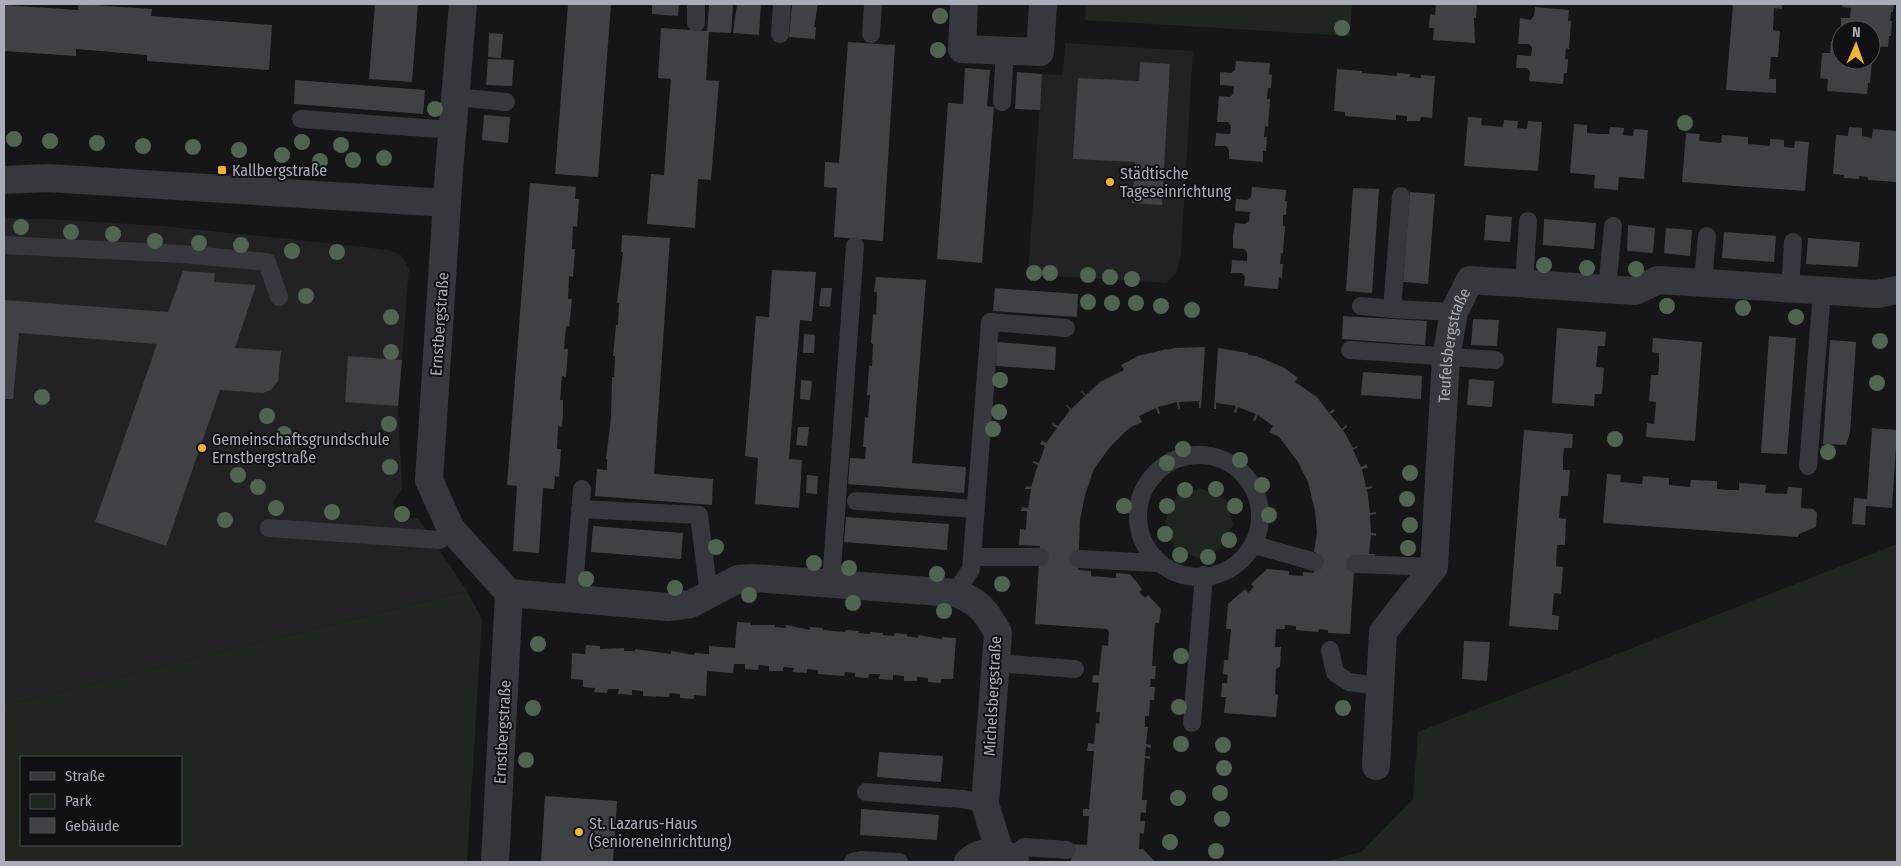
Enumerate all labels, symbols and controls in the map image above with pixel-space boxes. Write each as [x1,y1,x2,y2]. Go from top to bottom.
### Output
north arrow [1831,20,1881,70]
text: N [1852,24,1861,41]
place label: Kallbergstraße [232,161,327,180]
marker: Kallbergstraße [216,164,228,176]
place label: Städtische Tageseinrichtung [1120,164,1232,201]
marker: Städtische Tageseinrichtung [1104,176,1116,188]
street label: Ernstbergstraße [426,271,453,377]
street label: Teufelsbergstraße [1434,285,1475,403]
place label: Gemeinschaftsgrundschule Ernstbergstraße [212,430,390,467]
marker: Gemeinschaftsgrundschule Ernstbergstraße [196,442,208,454]
street label: Michelsbergstraße [980,635,1005,757]
street label: Ernstbergstraße [490,679,515,784]
legend [20,756,182,846]
text: Straße [65,767,105,785]
text: Park [65,792,92,810]
place label: St. Lazarus-Haus (Senioreneinrichtung) [589,814,732,851]
text: Gebäude [65,817,120,835]
marker: St. Lazarus-Haus (Senioreneinrichtung) [573,826,585,838]

